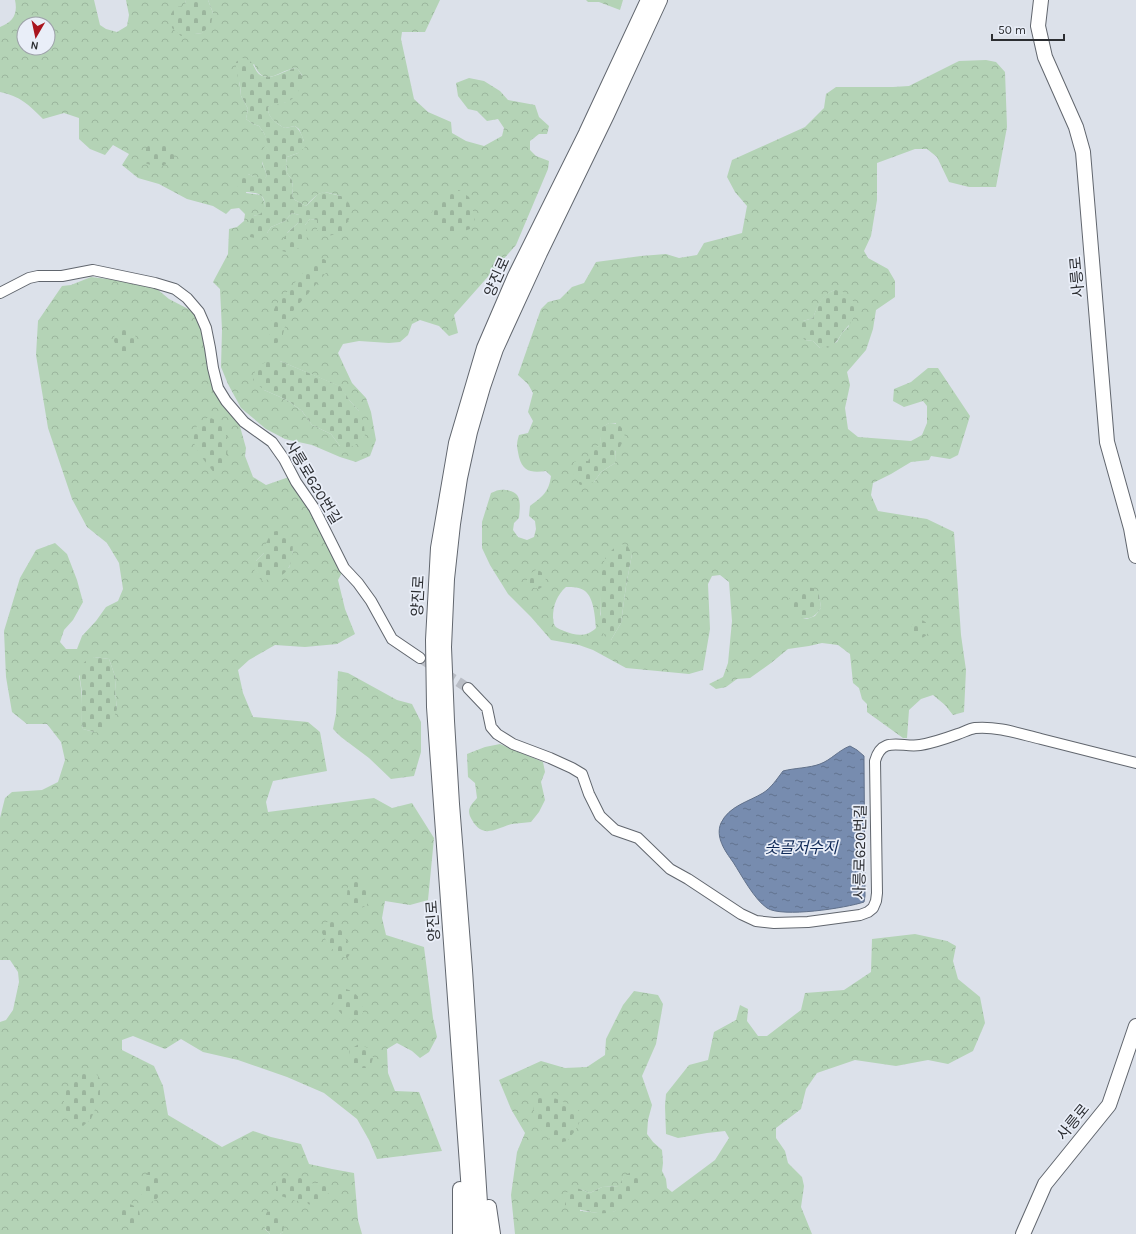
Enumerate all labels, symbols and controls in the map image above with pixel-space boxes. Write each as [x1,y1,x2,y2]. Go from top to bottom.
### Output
north arrow [16,16,56,56]
scale bar [992,16,1064,42]
text: 50 m [998,23,1026,37]
text: N [30,38,39,52]
street label: 양진로 [480,254,514,300]
street label: 사릉로 [1066,256,1088,298]
street label: 사릉로620번길 [281,437,345,527]
street label: 양진로 [408,575,428,617]
street label: 사릉로620번길 [850,804,870,900]
water label: 솟골저수지 [764,838,839,857]
street label: 양진로 [423,900,443,942]
street label: 사릉로 [1053,1100,1093,1144]

